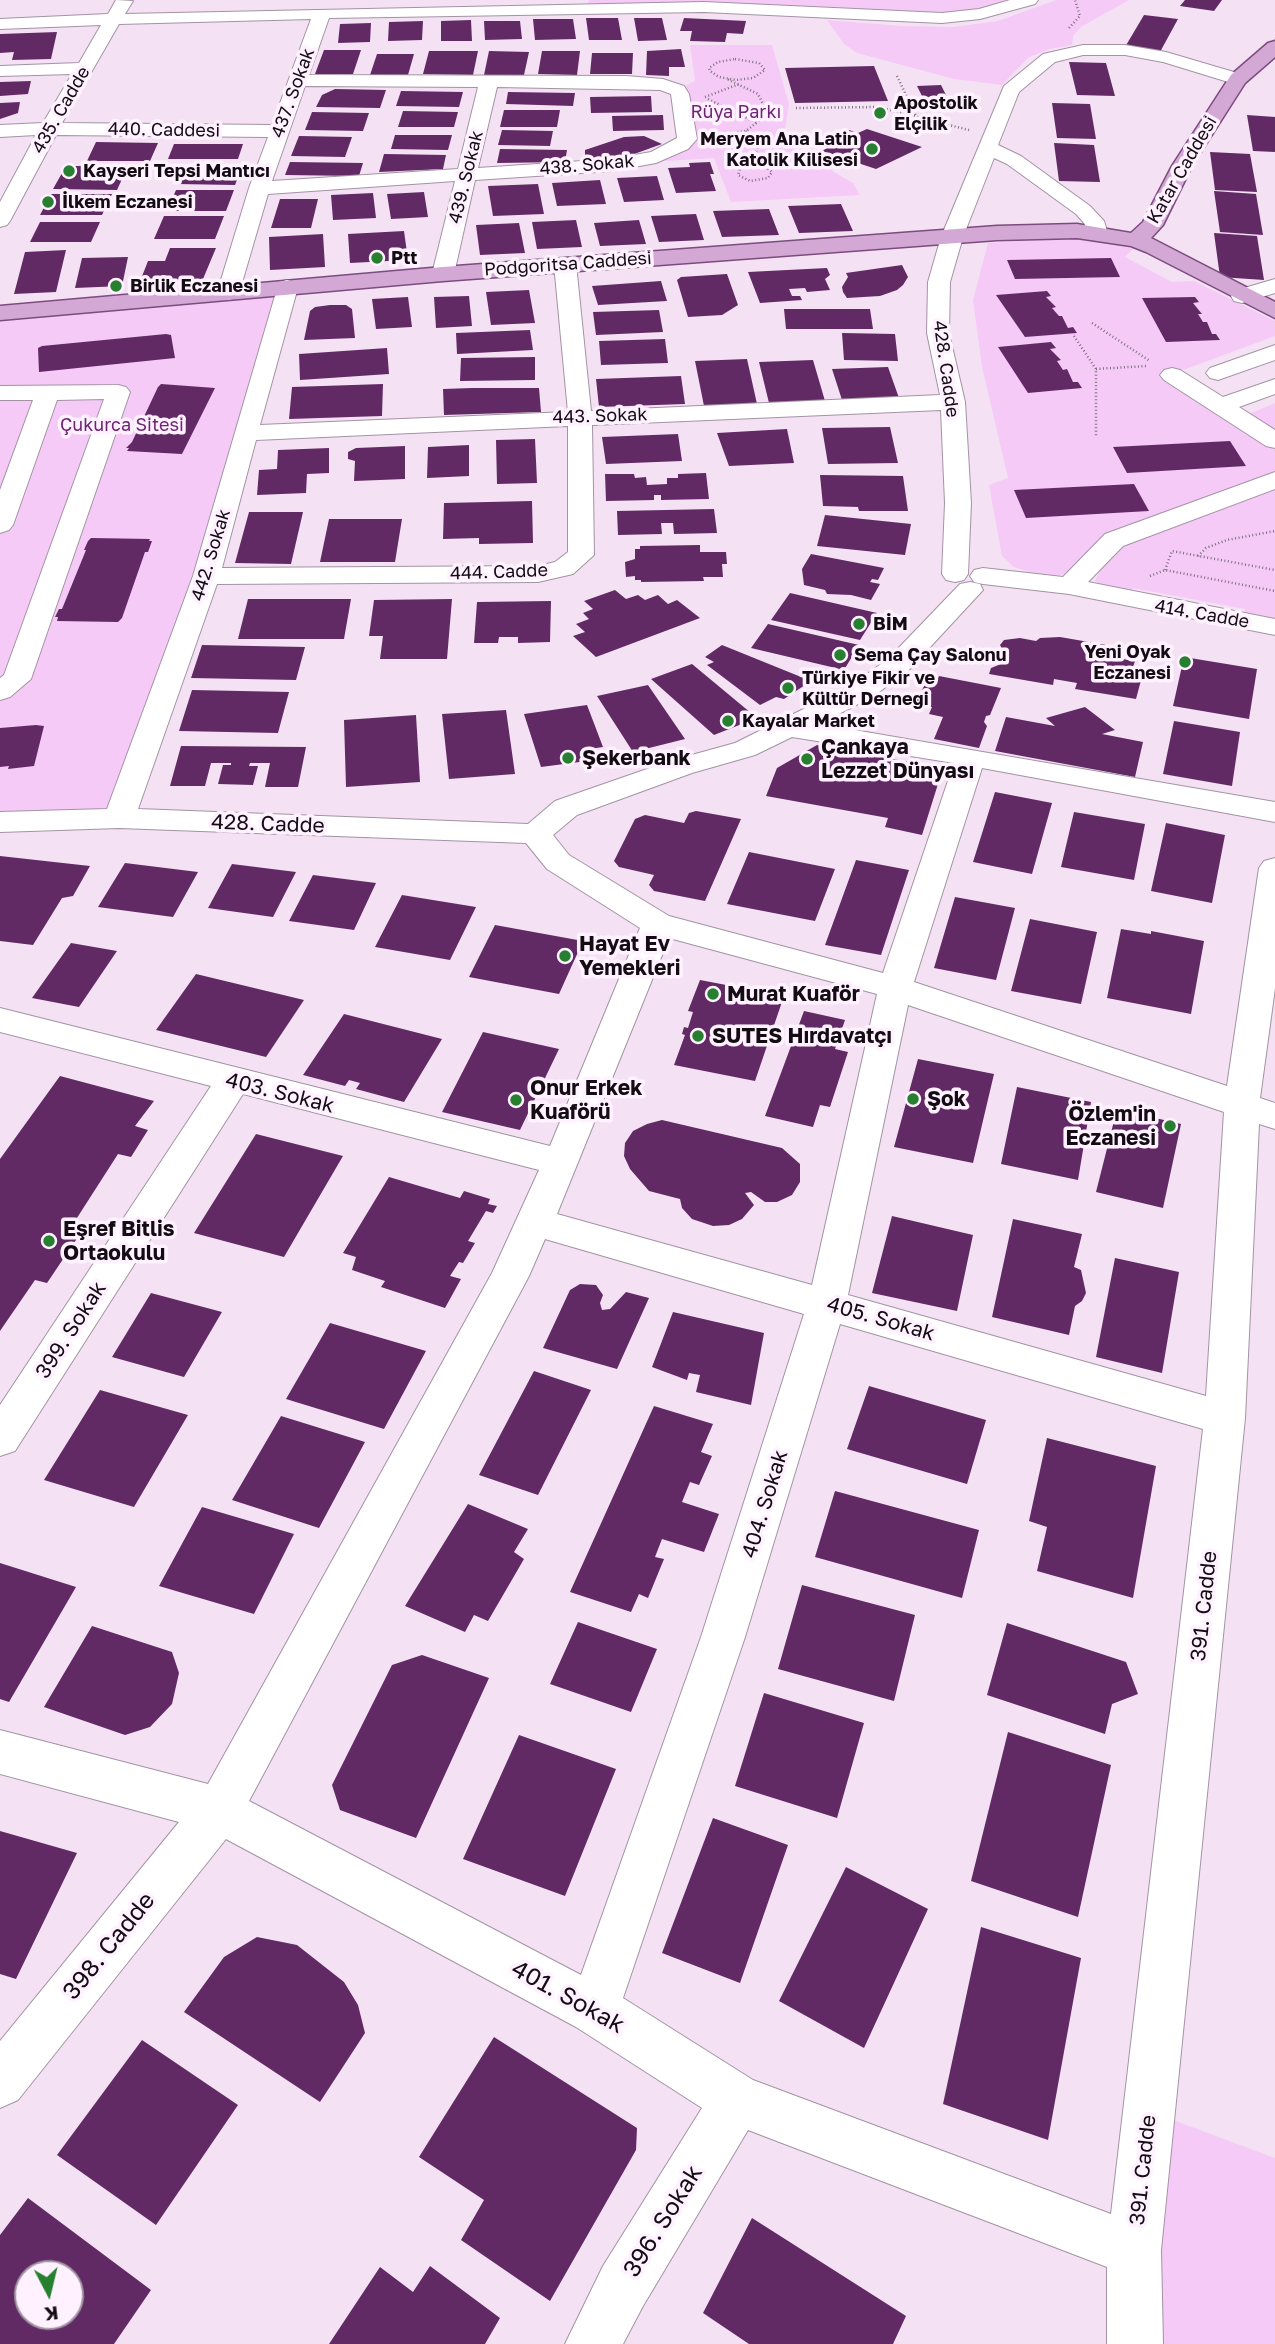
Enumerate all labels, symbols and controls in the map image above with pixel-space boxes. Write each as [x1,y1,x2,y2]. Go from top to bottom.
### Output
street label: 437. Sokak [267,45,319,141]
street label: 435. Cadde [27,63,95,157]
place label: Apostolik Elçilik [894,92,978,134]
park label: Rüya Parkı [691,101,781,123]
marker: Apostolik Elçilik [872,105,888,121]
street label: Katar Caddesi [1143,112,1221,228]
street label: 440. Caddesi [108,118,220,142]
street label: 439. Sokak [444,128,488,226]
place label: Meryem Ana Latin Katolik Kilisesi [700,128,858,170]
marker: Meryem Ana Latin Katolik Kilisesi [864,141,880,157]
street label: 438. Sokak [539,150,635,180]
place label: Kayseri Tepsi Mantıcı [83,160,270,182]
marker: Kayseri Tepsi Mantıcı [61,163,77,179]
place label: İlkem Eczanesi [62,191,193,213]
marker: İlkem Eczanesi [40,194,56,210]
place label: Ptt [391,247,417,269]
street label: Podgoritsa Caddesi [483,247,653,281]
marker: Ptt [369,250,385,266]
place label: Birlik Eczanesi [130,275,258,297]
marker: Birlik Eczanesi [108,278,124,294]
street label: 428. Cadde [929,319,963,419]
street label: 443. Sokak [552,404,648,428]
park label: Çukurca Sitesi [60,414,184,436]
street label: 442. Sokak [187,506,235,604]
street label: 444. Cadde [450,559,548,585]
street label: 414. Cadde [1153,595,1251,633]
place label: BİM [873,613,908,635]
marker: BİM [851,616,867,632]
place label: Yeni Oyak Eczanesi [1084,641,1171,684]
place label: Sema Çay Salonu [854,644,1006,666]
marker: Sema Çay Salonu [832,647,848,663]
marker: Yeni Oyak Eczanesi [1177,654,1193,670]
place label: Türkiye Fikir ve Kültür Derneği [802,667,935,710]
marker: Türkiye Fikir ve Kültür Derneği [780,680,796,696]
place label: Kayalar Market [742,710,875,732]
marker: Kayalar Market [720,713,736,729]
place label: Çankaya Lezzet Dünyası [821,734,974,784]
place label: Şekerbank [582,745,691,771]
marker: Şekerbank [560,750,576,766]
marker: Çankaya Lezzet Dünyası [799,751,815,767]
street label: 428. Cadde [211,809,325,839]
place label: Hayat Ev Yemekleri [579,931,680,981]
marker: Hayat Ev Yemekleri [557,948,573,964]
place label: Murat Kuaför [727,981,860,1007]
marker: Murat Kuaför [705,986,721,1002]
place label: SUTES Hırdavatçı [712,1023,892,1049]
marker: SUTES Hırdavatçı [690,1028,706,1044]
street label: 403. Sokak [223,1067,337,1119]
place label: Onur Erkek Kuaförü [530,1075,642,1125]
place label: Şok [927,1086,966,1112]
marker: Şok [905,1091,921,1107]
marker: Onur Erkek Kuaförü [508,1092,524,1108]
place label: Özlem'in Eczanesi [1065,1101,1156,1151]
marker: Özlem'in Eczanesi [1162,1118,1178,1134]
place label: Eşref Bitlis Ortaokulu [63,1216,174,1266]
marker: Eşref Bitlis Ortaokulu [41,1233,57,1249]
street label: 399. Sokak [30,1277,112,1383]
street label: 405. Sokak [824,1292,938,1346]
street label: 404. Sokak [737,1447,793,1561]
street label: 391. Cadde [1186,1550,1222,1662]
street label: 398. Cadde [57,1887,161,2005]
street label: 401. Sokak [507,1954,629,2040]
street label: 391. Cadde [1125,2114,1161,2226]
street label: 396. Sokak [617,2160,709,2282]
north arrow [14,2260,84,2330]
text: K [43,2302,60,2327]

